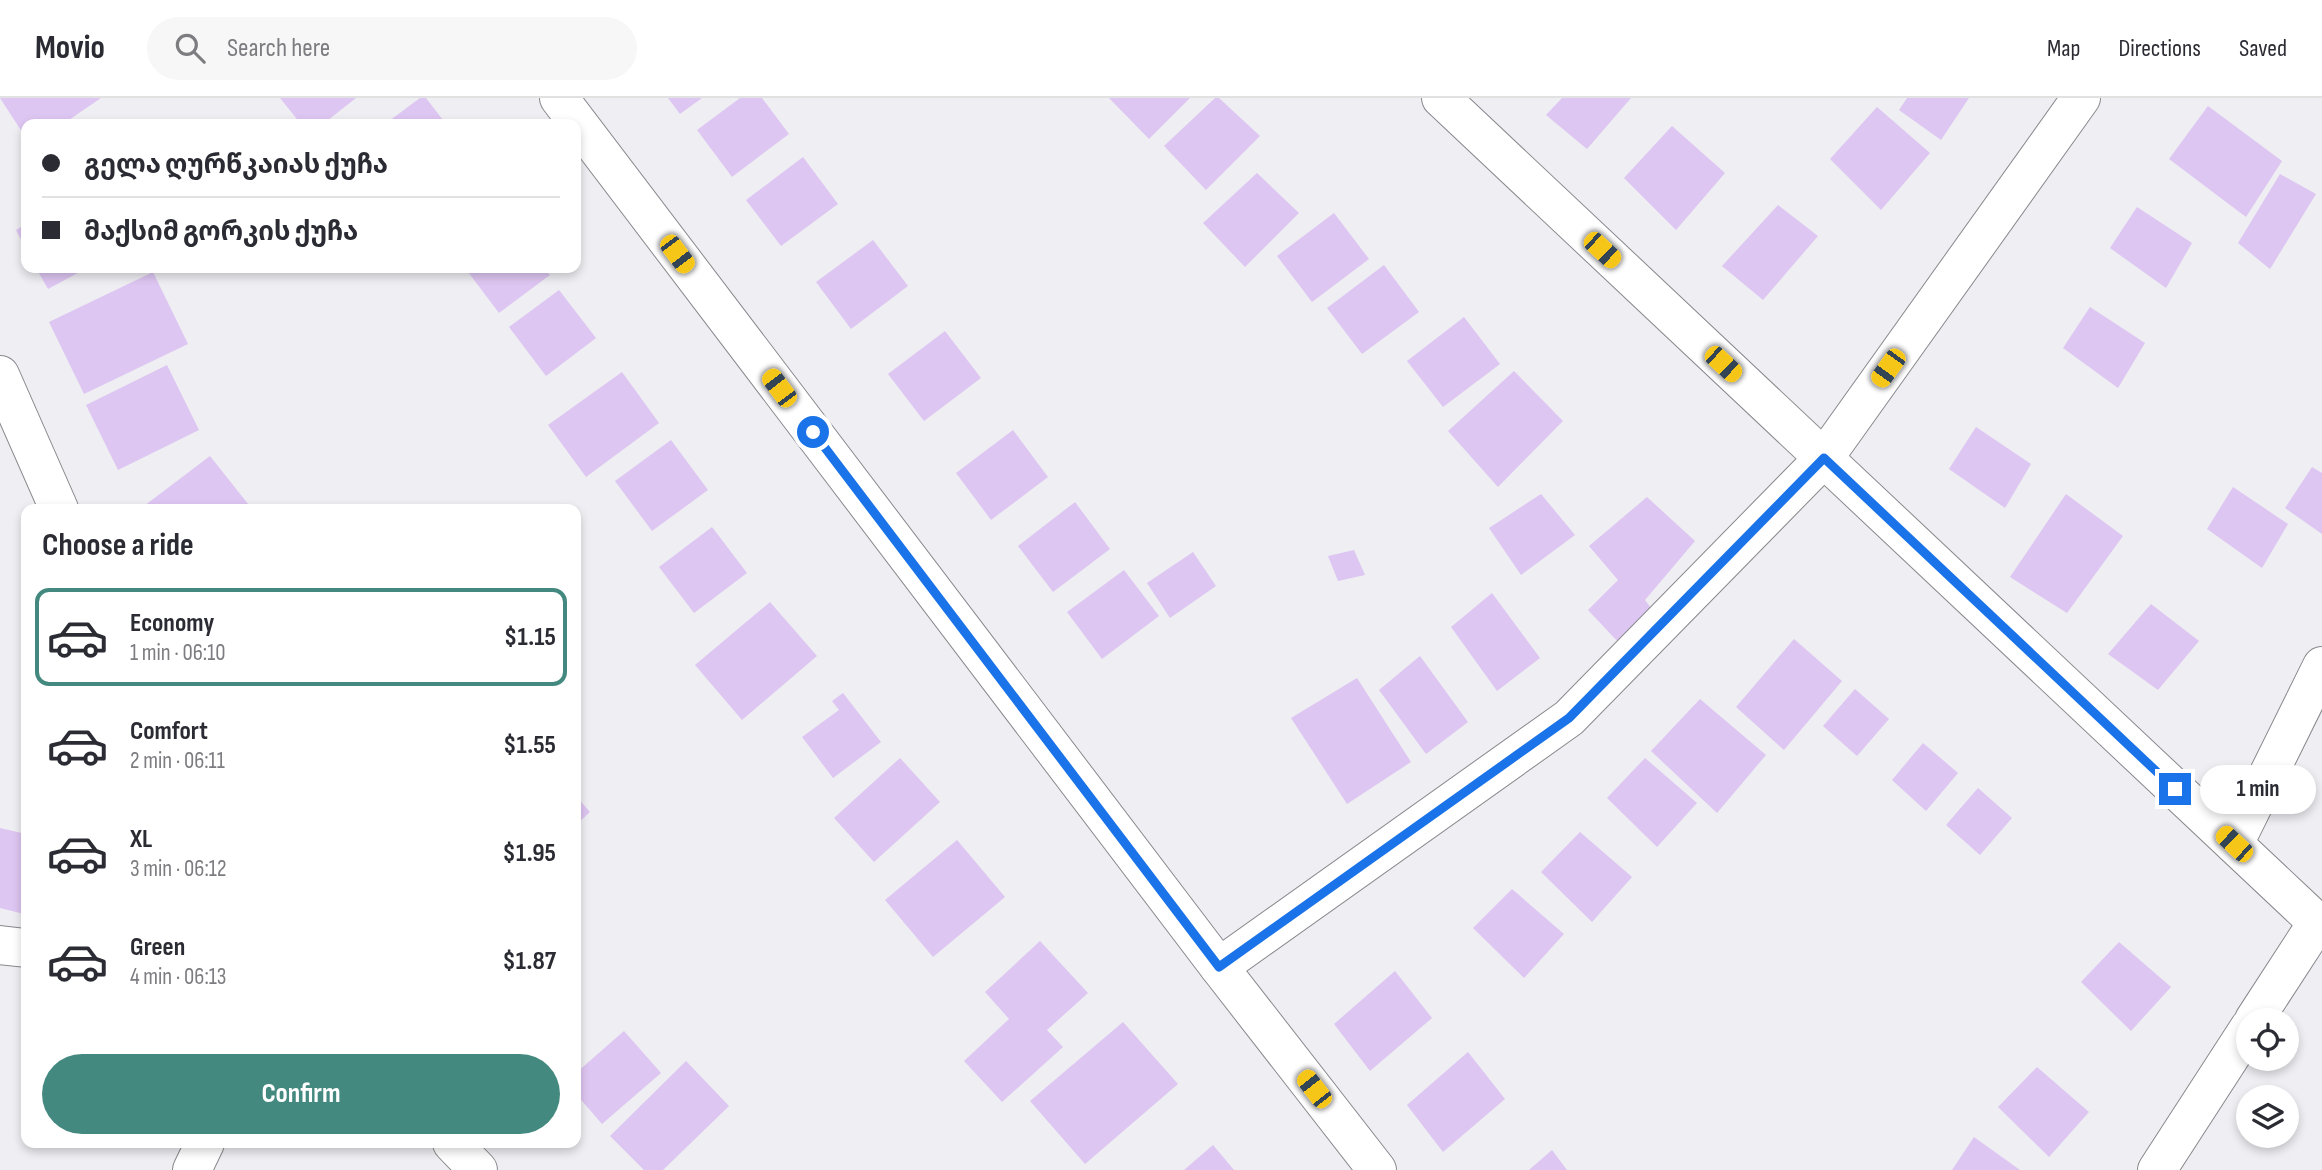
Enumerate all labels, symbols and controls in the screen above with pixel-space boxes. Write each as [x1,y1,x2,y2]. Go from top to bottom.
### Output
search box [147,17,637,80]
text: Movio [35,28,105,68]
icon: search [171,29,209,67]
text: Search here [227,33,330,64]
text: Map [2047,34,2080,63]
text: Directions [2118,34,2201,63]
text: Saved [2239,34,2287,63]
text: გელა ღურწკაიას ქუჩა [84,150,388,181]
text: მაქსიმ გორკის ქუჩა [84,217,358,248]
car [1580,228,1625,272]
car [656,231,699,277]
car [1701,342,1746,386]
car [1868,345,1909,391]
car [758,365,801,411]
route start [797,416,829,448]
text: Choose a ride [42,526,194,565]
icon: car [46,606,109,669]
text: Economy [130,608,214,639]
text: $1.15 [504,622,556,653]
text: 1 min · 06:10 [130,639,225,667]
icon: car [46,714,109,777]
text: Comfort [130,716,208,747]
text: $1.55 [503,730,556,761]
text: 2 min · 06:11 [130,747,225,775]
callout: 1 min [2200,764,2315,814]
route end [2159,773,2191,805]
text: 1 min [2237,775,2279,803]
icon: car [46,822,109,885]
car [2212,822,2257,866]
text: XL [130,824,152,855]
text: $1.95 [503,838,556,869]
text: 3 min · 06:12 [130,855,227,883]
icon: car [46,930,109,993]
text: Green [130,932,185,963]
text: $1.87 [502,946,556,977]
text: 4 min · 06:13 [130,963,226,991]
map controls [2236,1008,2299,1148]
button: locate [2236,1008,2299,1071]
button: Confirm [42,1054,560,1134]
car [1293,1066,1336,1112]
button: layers [2236,1085,2299,1148]

